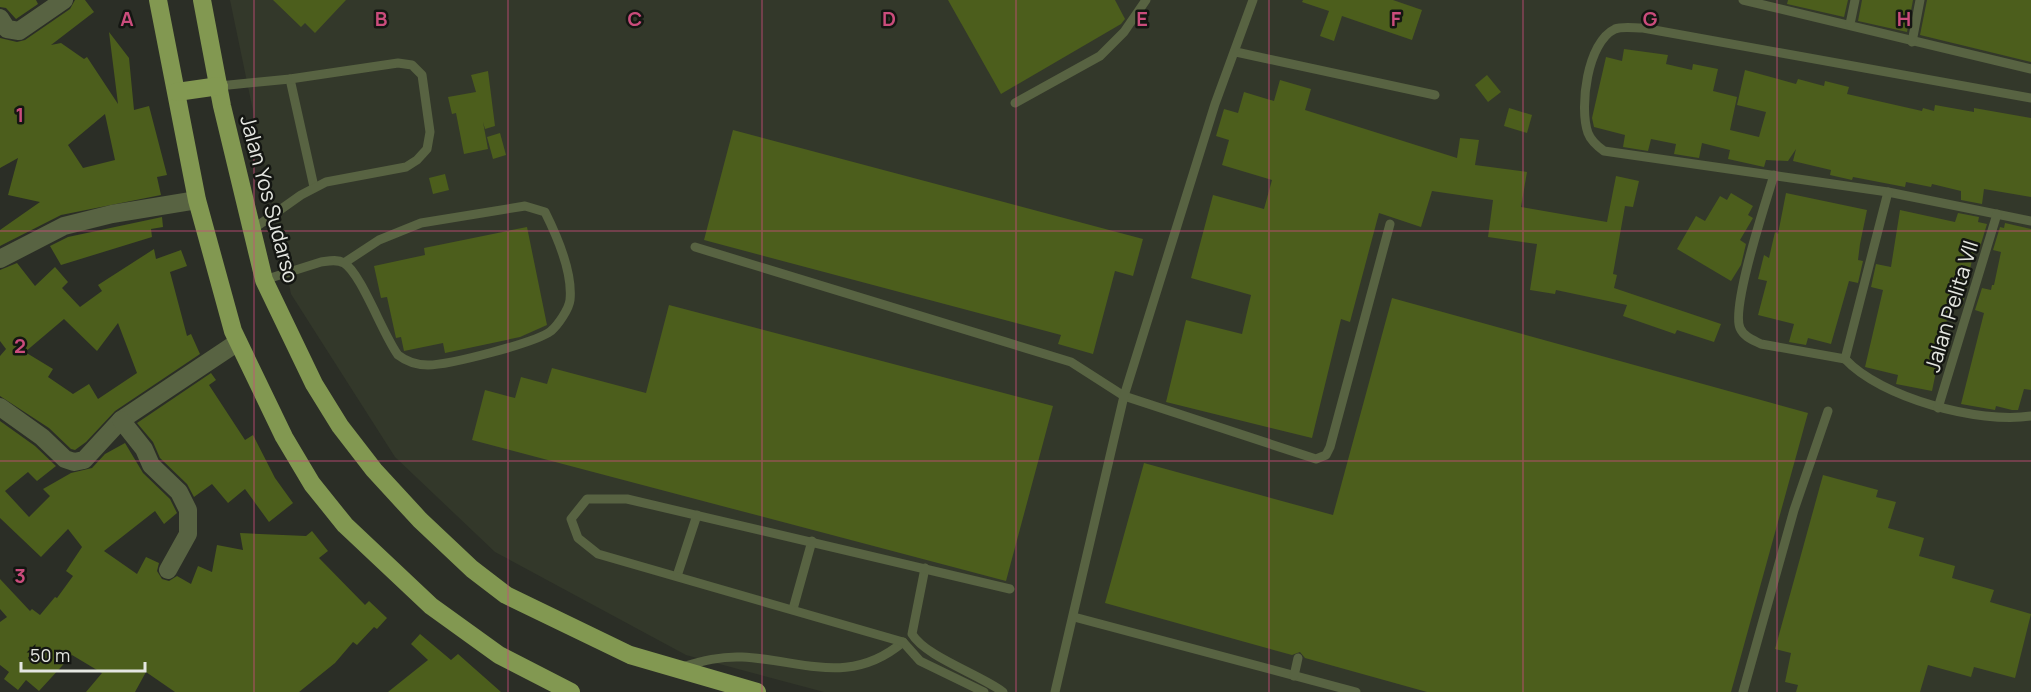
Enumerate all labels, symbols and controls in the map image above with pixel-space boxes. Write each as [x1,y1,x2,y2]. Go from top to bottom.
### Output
text: A [120,5,134,32]
text: B [375,5,388,32]
text: C [628,5,642,32]
text: D [882,5,896,32]
text: E [1136,5,1148,32]
text: F [1391,5,1402,32]
text: G [1643,5,1658,32]
text: H [1897,5,1911,32]
text: 1 [16,101,24,128]
street label: Jalan Yos Sudarso [234,112,306,286]
street label: Jalan Pelita VII [1918,237,1984,375]
text: 2 [14,332,26,359]
text: 3 [14,562,26,589]
scale bar [21,635,146,673]
text: 50 m [30,643,70,667]

